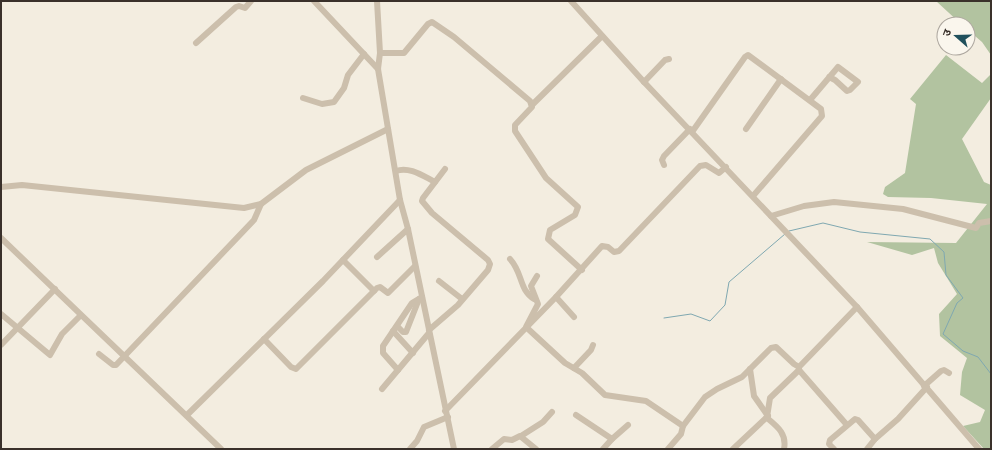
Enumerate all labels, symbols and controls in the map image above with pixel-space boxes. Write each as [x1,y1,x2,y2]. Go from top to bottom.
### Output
north arrow [936,16,976,56]
text: उ [940,27,954,38]

